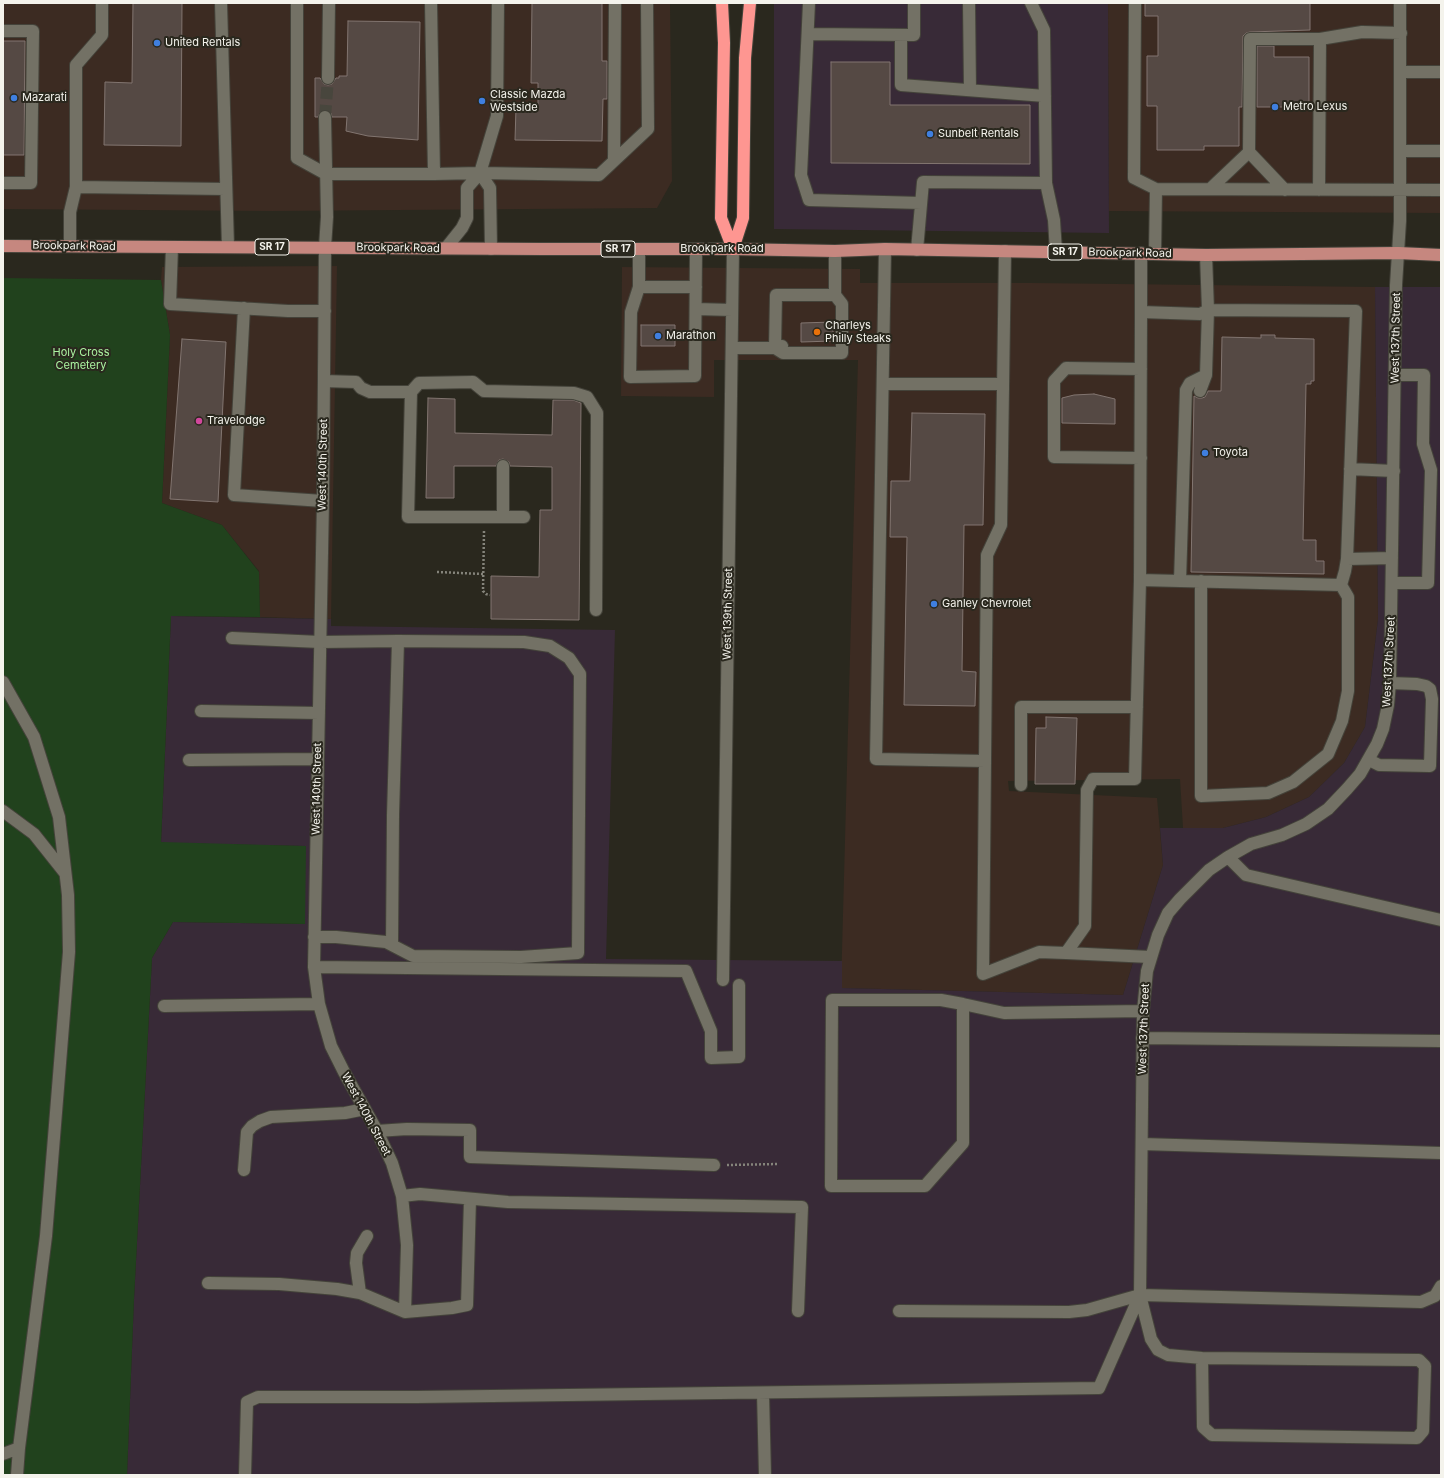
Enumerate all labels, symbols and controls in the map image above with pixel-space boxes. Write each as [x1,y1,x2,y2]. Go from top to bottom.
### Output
place label: United Rentals [165,36,240,50]
marker: United Rentals [152,38,162,48]
place label: Classic Mazda Westside [490,88,565,114]
place label: Mazarati [22,91,67,105]
marker: Mazarati [9,93,19,103]
marker: Classic Mazda Westside [477,96,487,106]
place label: Metro Lexus [1283,100,1347,114]
marker: Metro Lexus [1270,102,1280,112]
place label: Sunbelt Rentals [938,127,1019,141]
marker: Sunbelt Rentals [925,129,935,139]
street label: Brookpark Road [32,239,116,253]
road number: SR 17 [255,239,289,255]
street label: Brookpark Road [356,241,440,255]
road number: SR 17 [601,241,635,257]
street label: Brookpark Road [680,242,764,256]
road number: SR 17 [1048,244,1082,260]
street label: Brookpark Road [1088,246,1172,260]
street label: West 137th Street [1389,292,1403,384]
place label: Charleys Philly Steaks [825,319,891,345]
marker: Charleys Philly Steaks [812,327,822,337]
place label: Marathon [666,329,716,343]
marker: Marathon [653,331,663,341]
park label: Holy Cross Cemetery [53,346,109,372]
place label: Travelodge [207,414,265,428]
marker: Travelodge [194,416,204,426]
street label: West 140th Street [316,419,330,511]
place label: Toyota [1213,446,1248,460]
marker: Toyota [1200,448,1210,458]
street label: West 139th Street [721,568,735,660]
place label: Ganley Chevrolet [942,597,1031,611]
marker: Ganley Chevrolet [929,599,939,609]
street label: West 137th Street [1380,616,1398,708]
street label: West 140th Street [310,743,324,835]
street label: West 137th Street [1136,983,1152,1075]
street label: West 140th Street [339,1070,393,1158]

